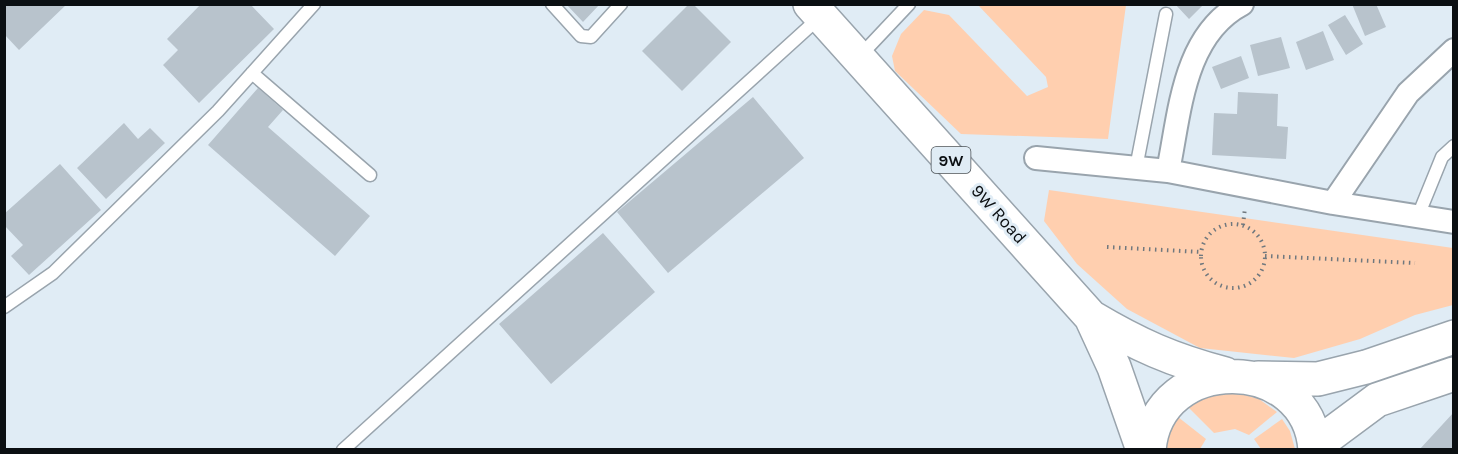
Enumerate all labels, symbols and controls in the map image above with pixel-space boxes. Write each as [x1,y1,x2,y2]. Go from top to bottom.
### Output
road number: 9W [932,147,970,173]
street label: 9W Road [967,180,1031,248]

